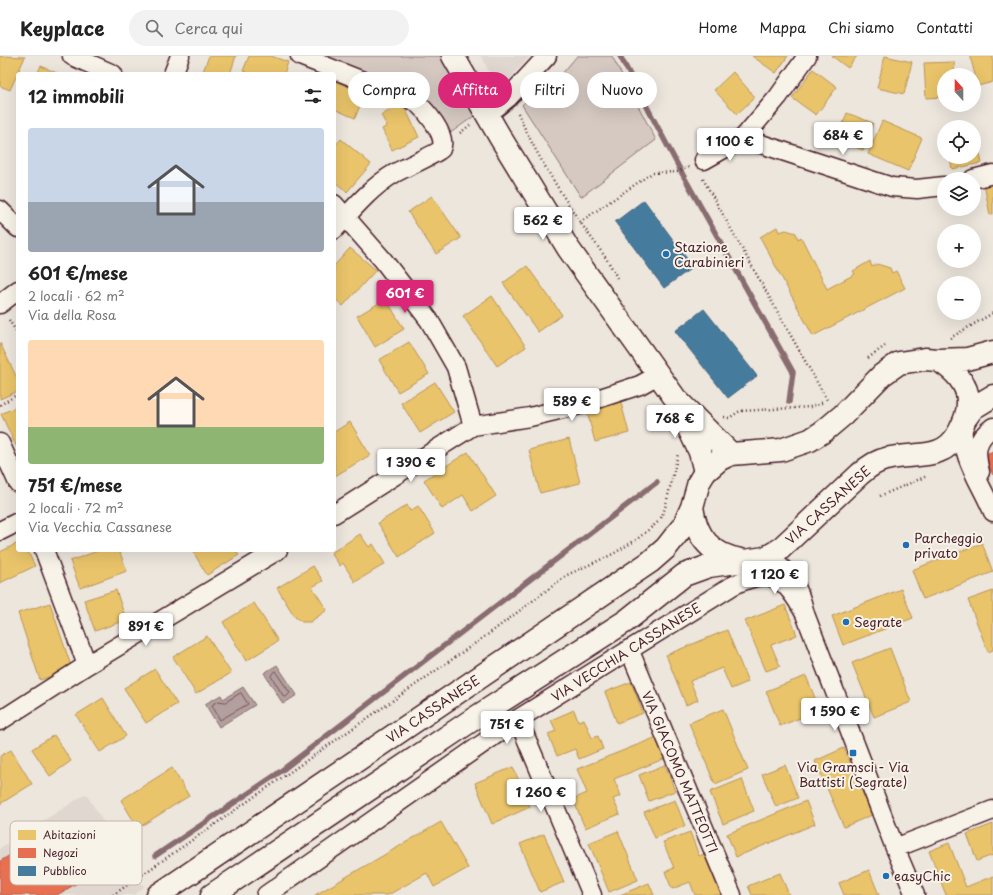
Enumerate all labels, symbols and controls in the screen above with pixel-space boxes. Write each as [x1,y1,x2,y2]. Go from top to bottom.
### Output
search box [129,10,409,46]
text: Keyplace [20,14,105,42]
text: Cerca qui [175,16,243,39]
icon: search [143,17,165,39]
text: Home [699,17,737,38]
text: Mappa [759,17,806,38]
text: Chi siamo [828,17,894,38]
text: Contatti [916,17,973,38]
north arrow [937,68,981,112]
map controls [937,68,981,320]
chip: Compra [348,72,430,108]
chip: Affitta [438,72,512,108]
chip: Filtri [520,72,579,108]
chip: Nuovo [587,72,657,108]
text: 12 immobili [28,83,124,109]
icon: filters [302,85,324,107]
button: locate [937,120,981,164]
pin: 684 € [815,122,871,156]
text: 684 € [823,125,863,144]
pin: 1 100 € [693,128,767,162]
text: 1 100 € [706,131,754,150]
icon: home [140,154,212,226]
button: layers [937,172,981,216]
pin: 562 € [515,207,571,241]
text: 562 € [523,210,563,229]
button: + [937,224,981,268]
place label: Stazione Carabinieri [674,237,744,271]
marker: Stazione Carabinieri [661,249,671,259]
text: 601 €/mese [28,260,128,286]
button: − [937,276,981,320]
pin: 601 € [377,280,433,314]
text: 601 € [386,283,424,302]
text: 2 locali · 62 m² [28,286,125,305]
text: Via della Rosa [28,305,116,324]
icon: home [140,366,212,438]
pin: 589 € [544,388,600,422]
text: 589 € [553,391,591,410]
pin: 768 € [647,405,703,439]
text: 768 € [655,408,695,427]
pin: 1 390 € [374,449,448,483]
text: 1 390 € [386,452,436,471]
street label: VIA CASSANESE [781,461,875,548]
text: 751 €/mese [28,472,122,498]
text: 2 locali · 72 m² [28,498,124,517]
text: Via Vecchia Cassanese [28,517,172,536]
place label: Parcheggio privato [914,528,983,562]
marker: Parcheggio privato [901,540,911,550]
pin: 1 120 € [738,561,812,595]
text: 1 120 € [751,564,799,583]
street label: VIA VECCHIA CASSANESE [547,598,704,706]
place label: Segrate [854,612,902,631]
pin: 891 € [118,613,174,647]
text: 891 € [128,616,164,635]
marker: Segrate [841,617,851,627]
street label: VIA CASSANESE [382,670,483,747]
street label: VIA GIACOMO MATTEOTTI [638,688,723,856]
pin: 1 590 € [798,698,872,732]
text: 1 590 € [810,701,860,720]
pin: 751 € [479,711,535,745]
text: 751 € [490,714,524,733]
marker: Via Gramsci - Via Battisti (Segrate) [848,748,858,758]
place label: Via Gramsci - Via Battisti (Segrate) [797,757,910,791]
pin: 1 260 € [504,779,578,813]
text: 1 260 € [516,782,566,801]
legend [10,821,142,885]
text: Abitazioni [43,826,96,843]
text: Negozi [43,844,78,861]
text: Pubblico [43,862,87,879]
place label: easyChic [894,866,951,885]
marker: easyChic [881,871,891,881]

